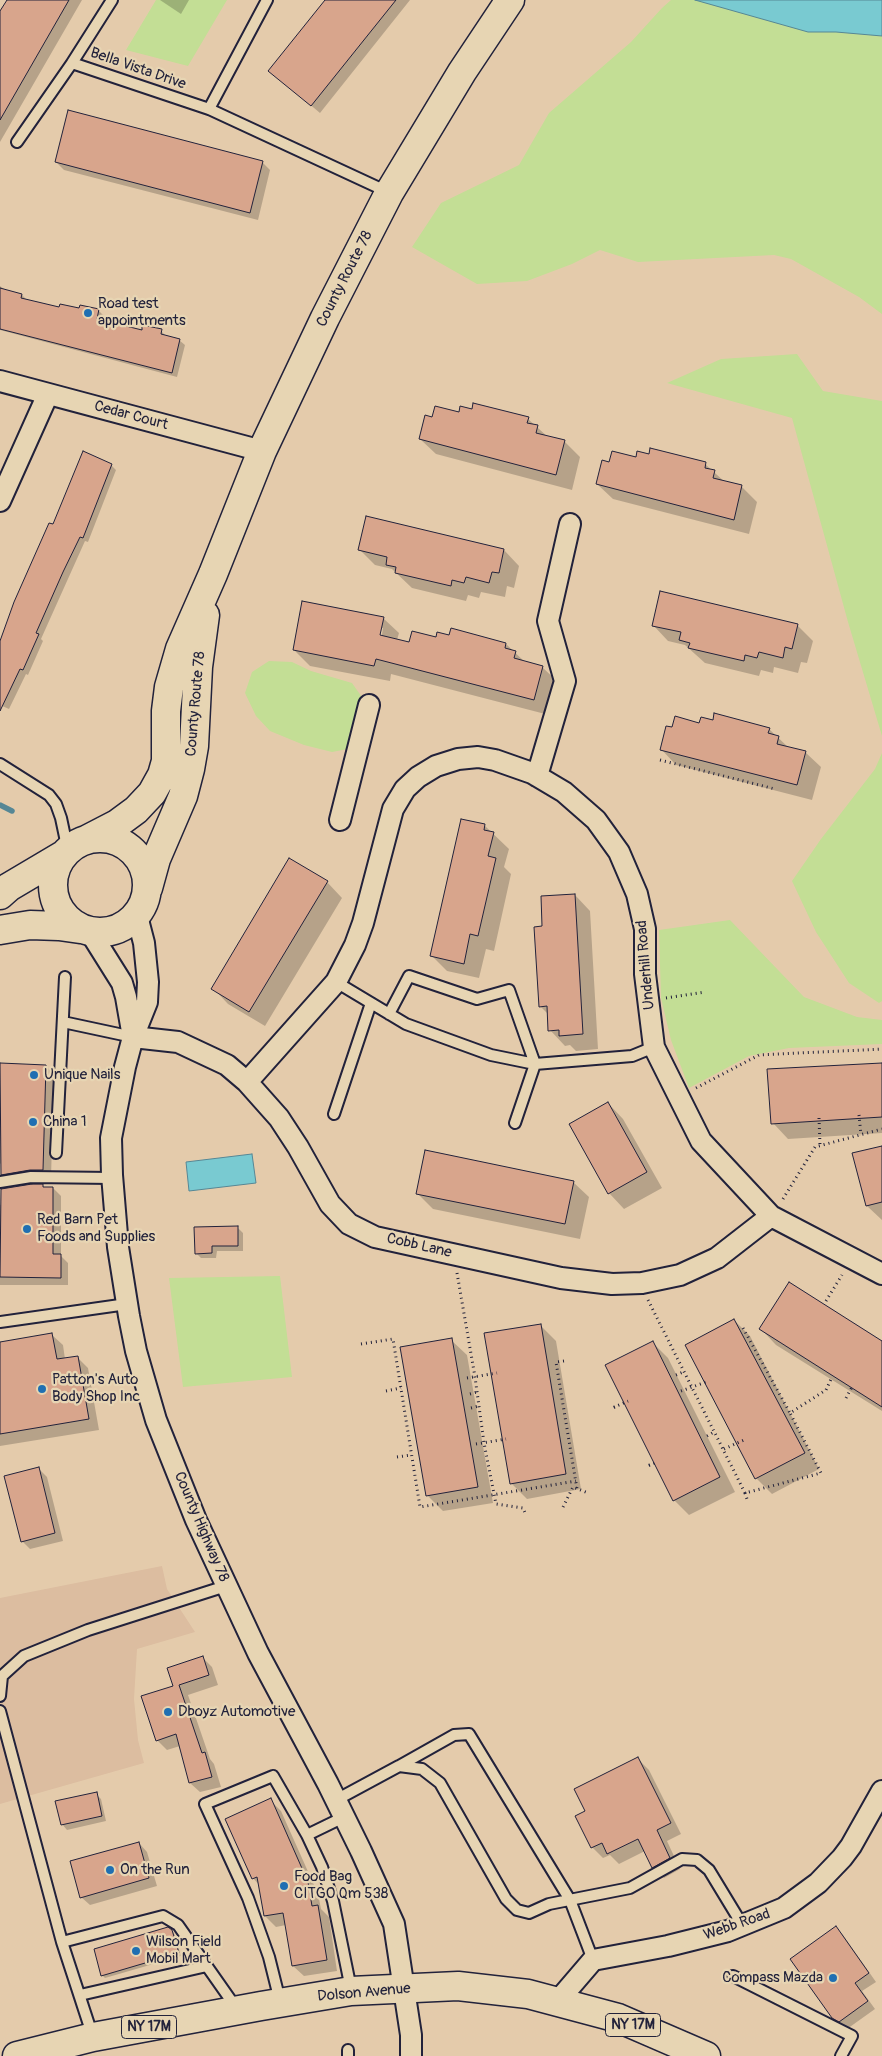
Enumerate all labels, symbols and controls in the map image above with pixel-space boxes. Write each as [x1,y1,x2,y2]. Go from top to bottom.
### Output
street label: Bella Vista Drive [88,44,188,94]
street label: County Route 78 [313,228,377,330]
place label: Road test appointments [98,295,186,330]
marker: Road test appointments [82,307,94,319]
street label: Cedar Court [92,397,170,435]
street label: County Route 78 [182,651,210,757]
street label: Underhill Road [633,919,659,1011]
place label: Unique Nails [44,1066,120,1084]
marker: Unique Nails [28,1069,40,1081]
place label: China 1 [43,1113,87,1131]
marker: China 1 [27,1116,39,1128]
place label: Red Barn Pet Foods and Supplies [37,1211,155,1246]
marker: Red Barn Pet Foods and Supplies [21,1223,33,1235]
street label: Cobb Lane [385,1230,453,1262]
place label: Patton's Auto Body Shop Inc [52,1371,140,1406]
marker: Patton's Auto Body Shop Inc [36,1383,48,1395]
street label: County Highway 78 [170,1469,232,1585]
place label: Dboyz Automotive [178,1703,295,1721]
marker: Dboyz Automotive [162,1706,174,1718]
place label: On the Run [120,1861,190,1879]
marker: On the Run [104,1864,116,1876]
place label: Food Bag CITGO Qm 538 [294,1868,388,1903]
marker: Food Bag CITGO Qm 538 [278,1880,290,1892]
street label: Webb Road [701,1905,773,1945]
place label: Wilson Field Mobil Mart [146,1933,221,1968]
marker: Wilson Field Mobil Mart [130,1945,142,1957]
place label: Compass Mazda [722,1969,823,1987]
marker: Compass Mazda [827,1972,839,1984]
street label: Dolson Avenue [317,1980,411,2006]
road number: NY 17M [606,2014,660,2036]
road number: NY 17M [122,2015,176,2038]

